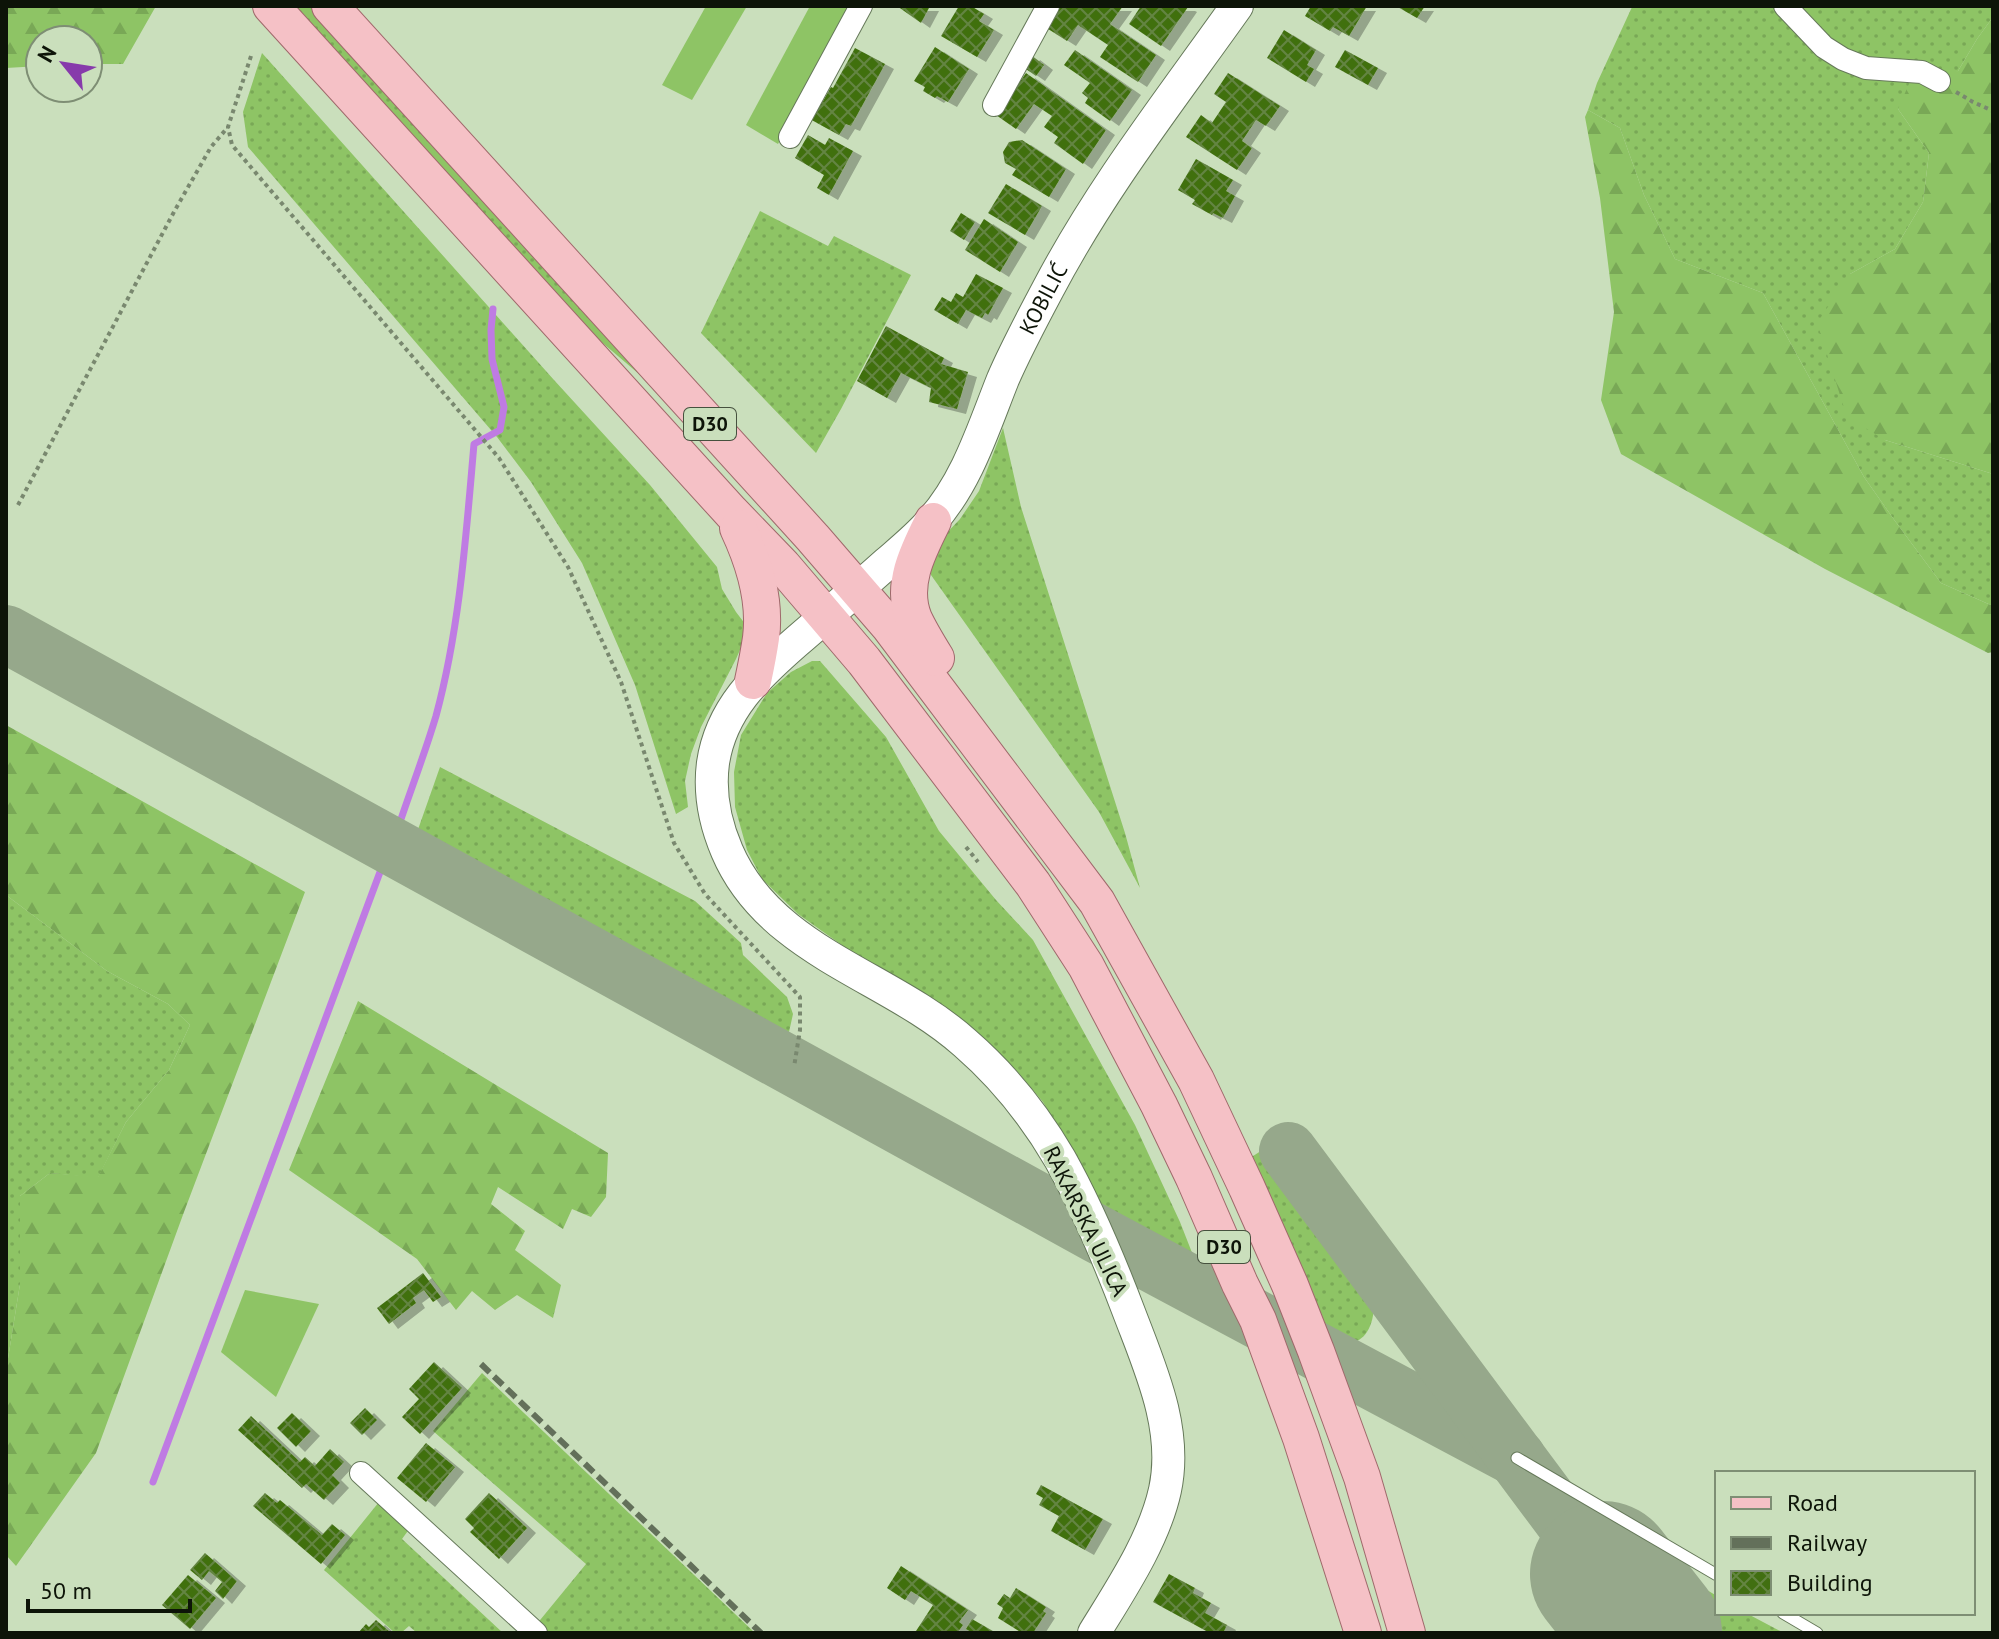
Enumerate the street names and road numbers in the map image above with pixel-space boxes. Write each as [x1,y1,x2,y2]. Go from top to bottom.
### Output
street label: KOBILIĆ [1013,258,1073,339]
road number: D30 [684,408,736,440]
street label: RAKARSKA ULICA [1038,1141,1134,1301]
road number: D30 [1198,1231,1250,1263]

